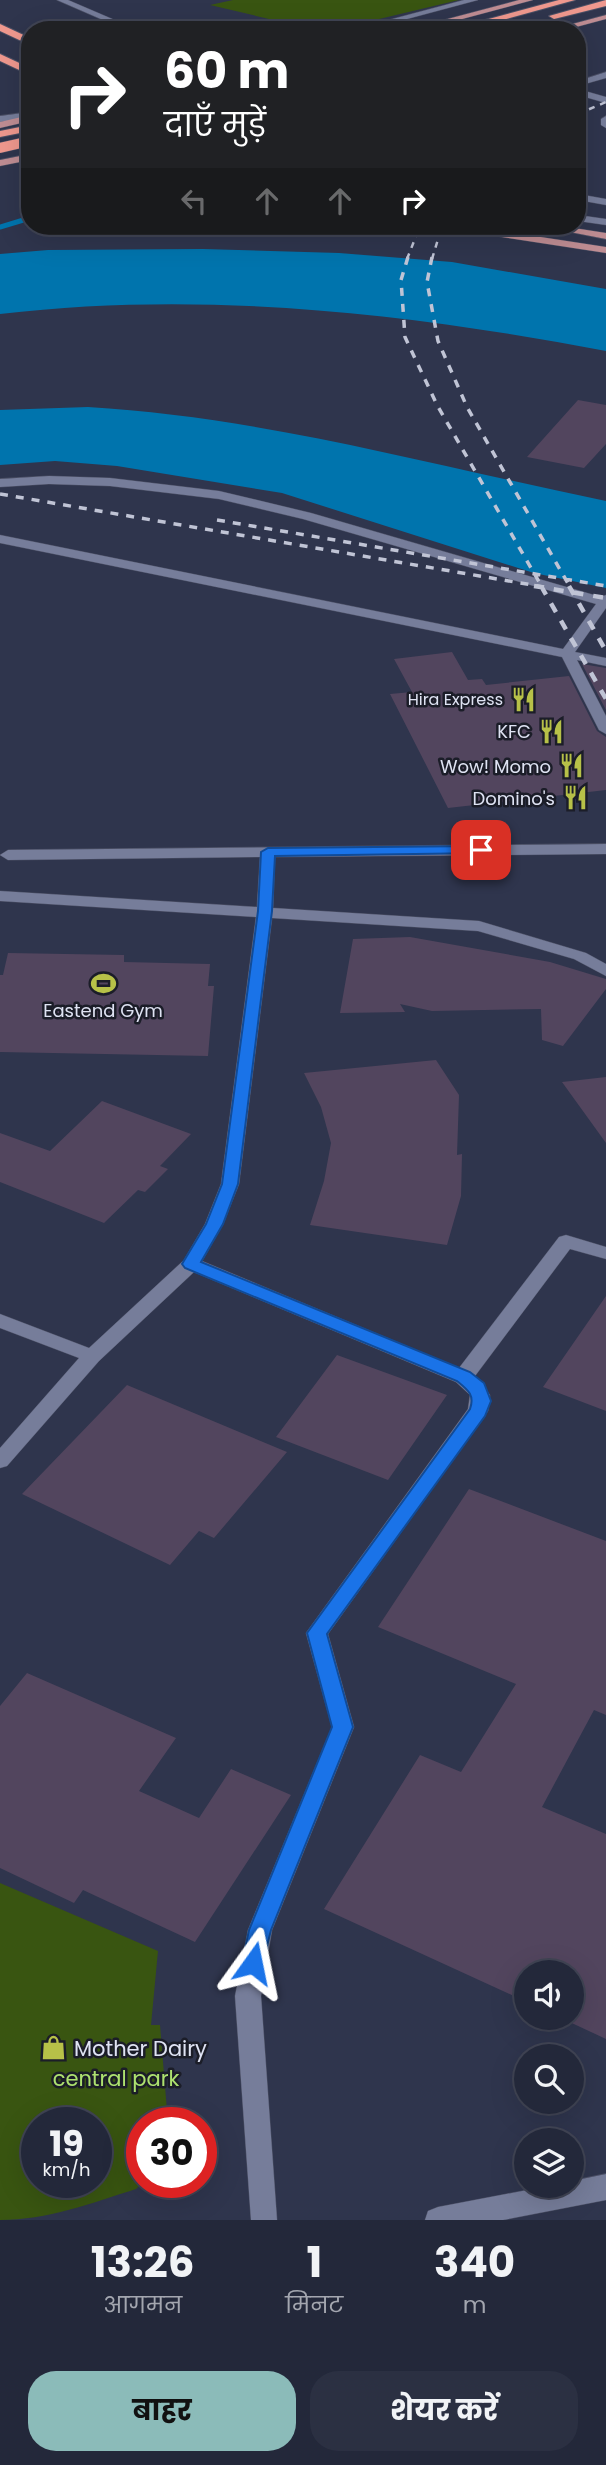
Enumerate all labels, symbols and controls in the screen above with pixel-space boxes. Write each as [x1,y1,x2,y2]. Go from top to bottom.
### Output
text: 60 m [164,37,289,105]
icon: right [49,49,140,140]
text: दाएँ मुड़ें [164,102,266,147]
icon: left [175,182,213,220]
icon: ahead [248,182,286,220]
icon: ahead [321,182,359,220]
icon: right [394,182,432,220]
restaurant icon: Hira Express [509,685,537,713]
place label: Hira Express [408,688,503,711]
restaurant icon: KFC [537,717,565,745]
place label: KFC [497,719,531,744]
restaurant icon: Wow! Momo [557,752,585,780]
place label: Wow! Momo [440,754,551,779]
restaurant icon: Domino's [561,784,589,812]
place label: Domino's [472,786,555,811]
pin [451,820,511,880]
icon: arrive [462,831,500,869]
sports icon: Eastend Gym [89,969,117,997]
place label: Eastend Gym [43,998,163,1023]
position arrow [216,1926,290,2000]
map controls [514,1960,584,2198]
button: sound [514,1960,584,2030]
shop icon: Mother Dairy [40,2034,68,2062]
place label: Mother Dairy [74,2034,207,2063]
button: search [514,2044,584,2114]
park label: central park [53,2064,180,2093]
speed limit sign: 30 [126,2107,217,2198]
text: 19 [49,2119,84,2168]
button: layers [514,2128,584,2198]
text: km/h [43,2157,90,2182]
text: 13:26 [91,2233,195,2292]
text: 1 [306,2233,322,2292]
text: 340 [434,2233,515,2292]
text: आगमन [103,2289,182,2321]
text: मिनट [285,2289,343,2321]
text: m [463,2289,486,2321]
button: बाहर [28,2371,296,2451]
button: शेयर करें [310,2371,578,2451]

